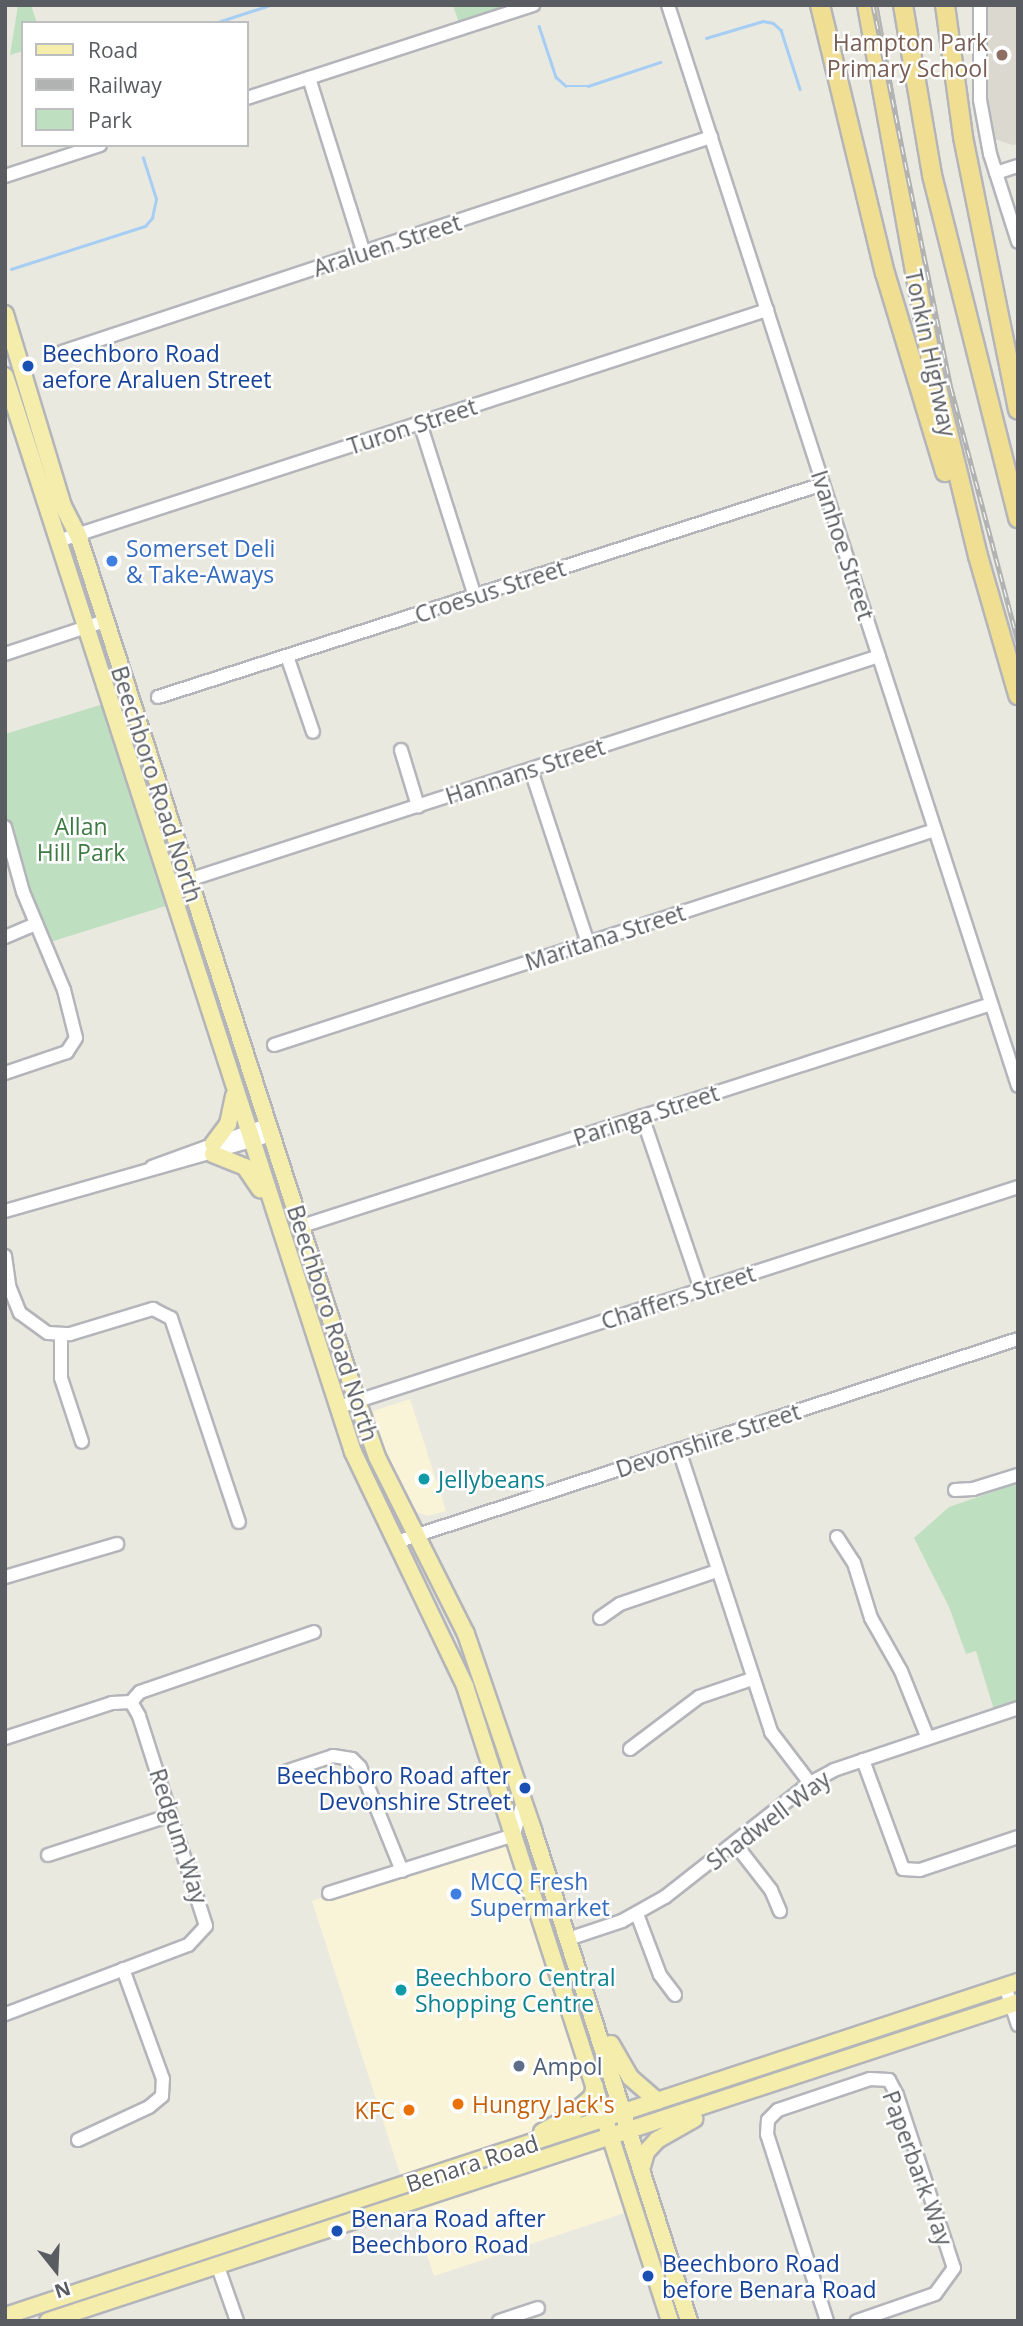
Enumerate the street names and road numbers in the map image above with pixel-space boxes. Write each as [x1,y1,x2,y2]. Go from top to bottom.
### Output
street label: Araluen Street [310,208,464,282]
street label: Tonkin Highway [900,267,962,439]
street label: Turon Street [344,392,480,460]
street label: Ivanhoe Street [806,467,880,623]
street label: Croesus Street [411,554,569,628]
street label: Beechboro Road North [106,662,208,906]
street label: Hannans Street [442,732,608,810]
street label: Maritana Street [521,898,689,976]
street label: Paringa Street [570,1078,722,1152]
street label: Beechboro Road North [282,1201,384,1445]
street label: Chaffers Street [597,1259,759,1335]
street label: Devonshire Street [612,1397,804,1483]
street label: Redgum Way [144,1765,214,1907]
street label: Shadwell Way [701,1765,835,1875]
street label: Paperbark Way [877,2087,959,2249]
street label: Benara Road [402,2129,542,2197]

